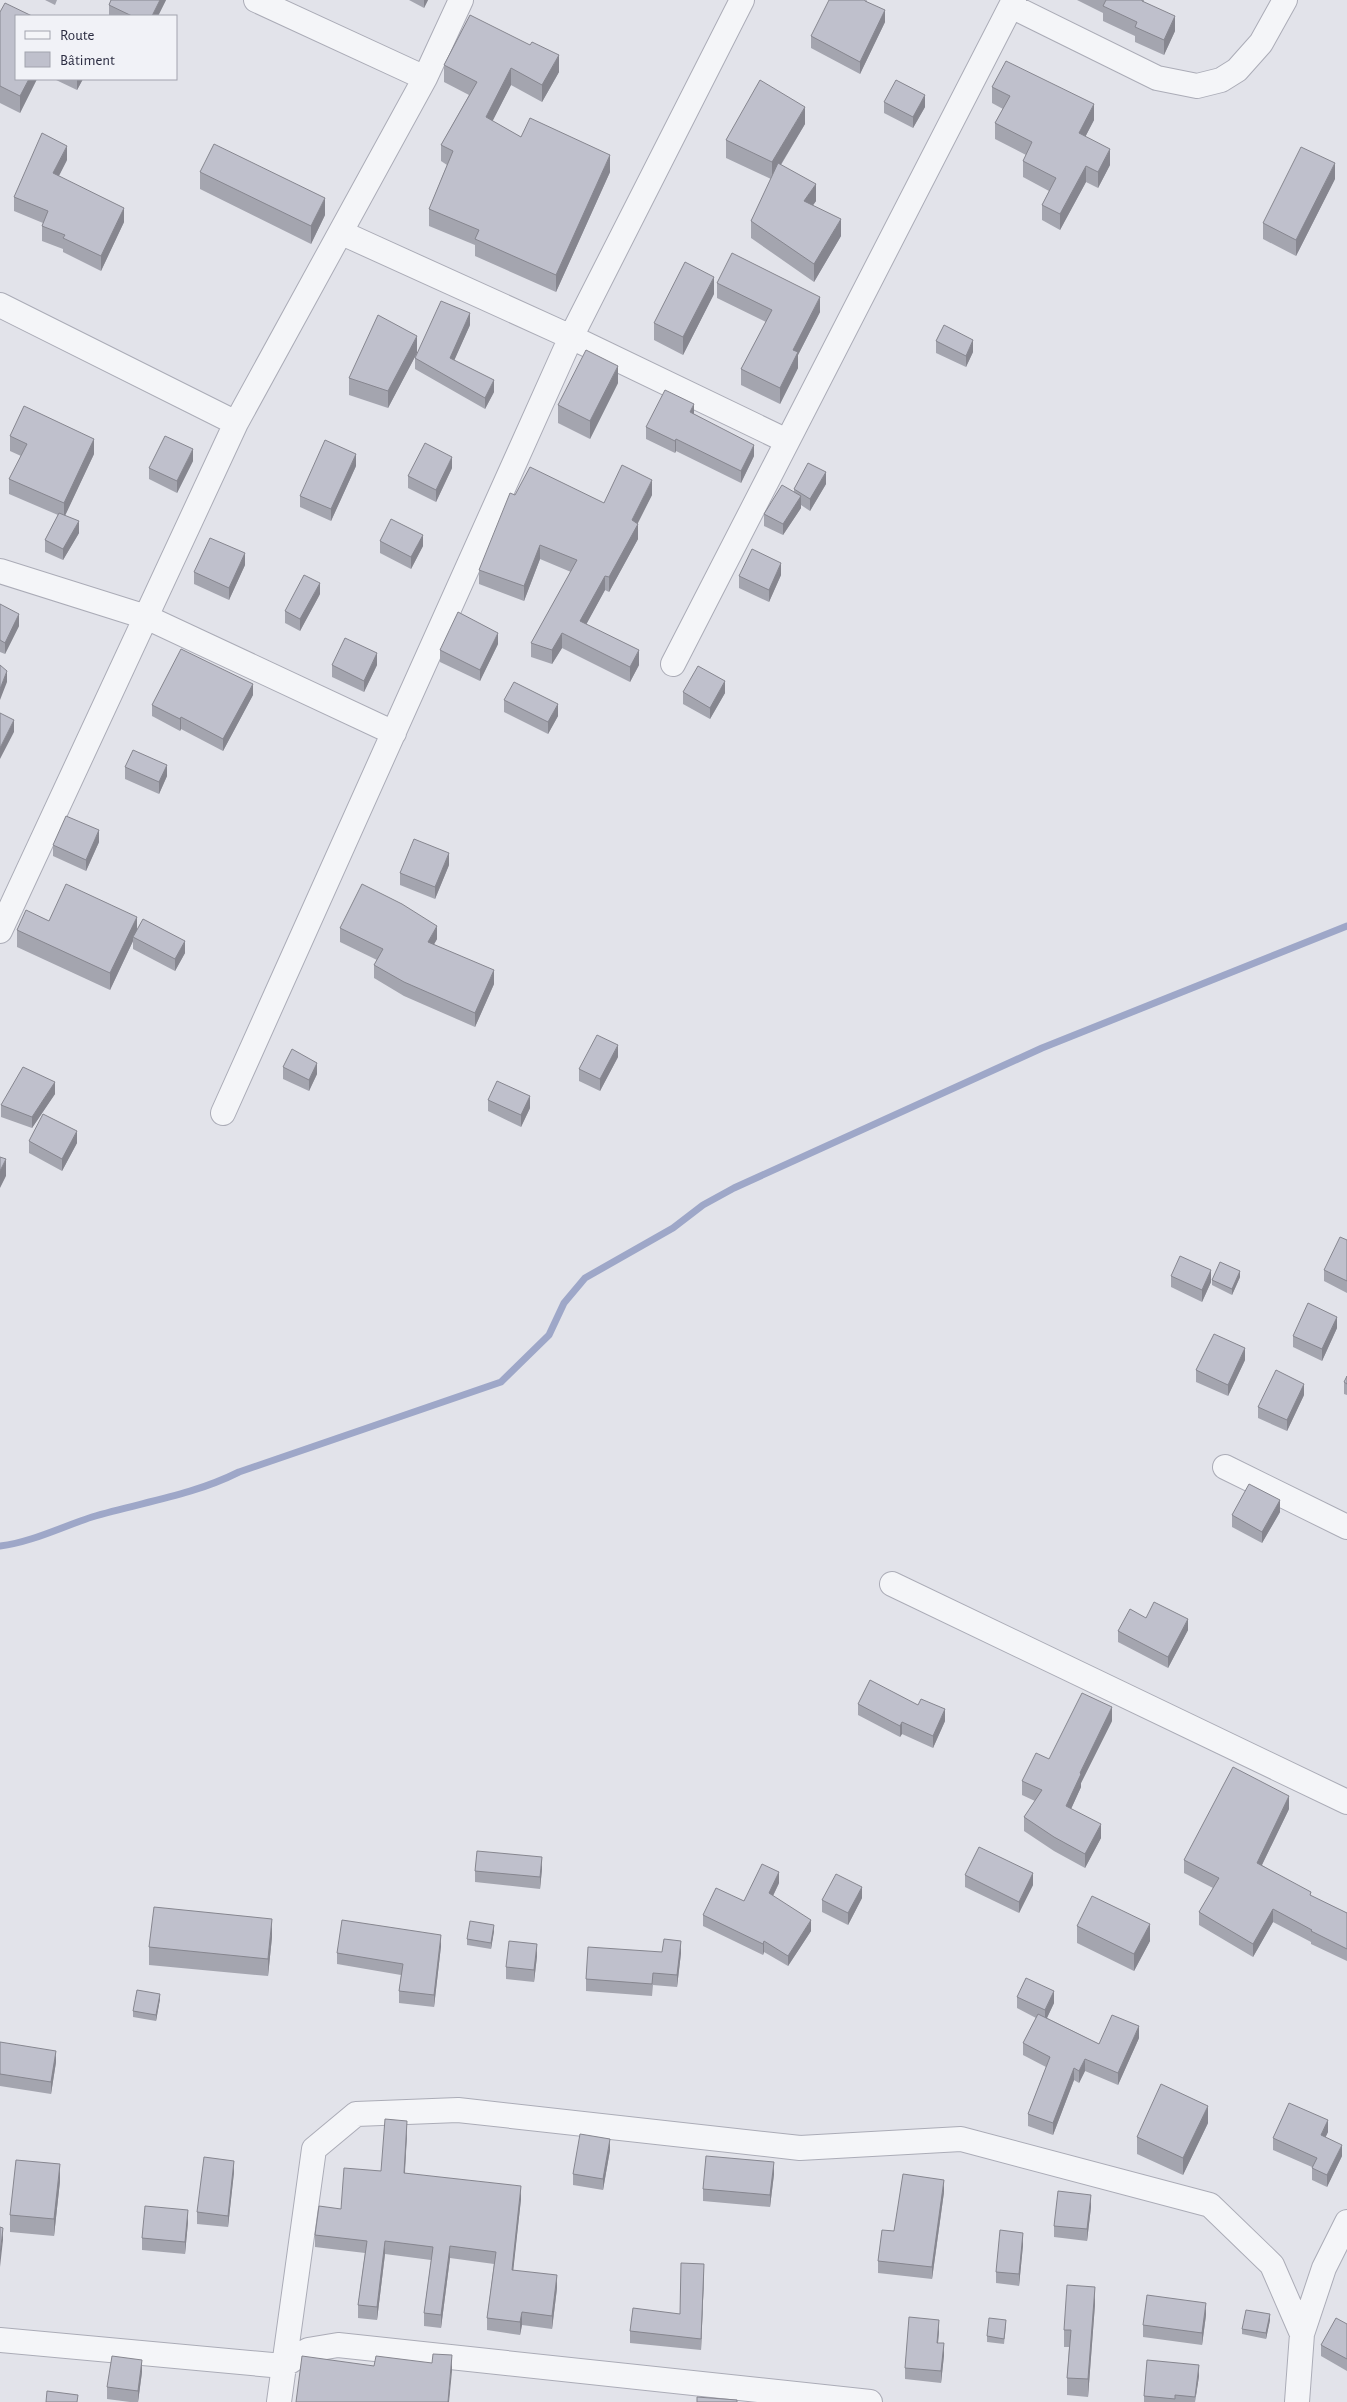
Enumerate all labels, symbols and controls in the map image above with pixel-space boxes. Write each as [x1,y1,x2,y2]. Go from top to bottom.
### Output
legend [15,15,178,80]
text: Route [60,28,94,43]
text: Bâtiment [60,53,115,68]

